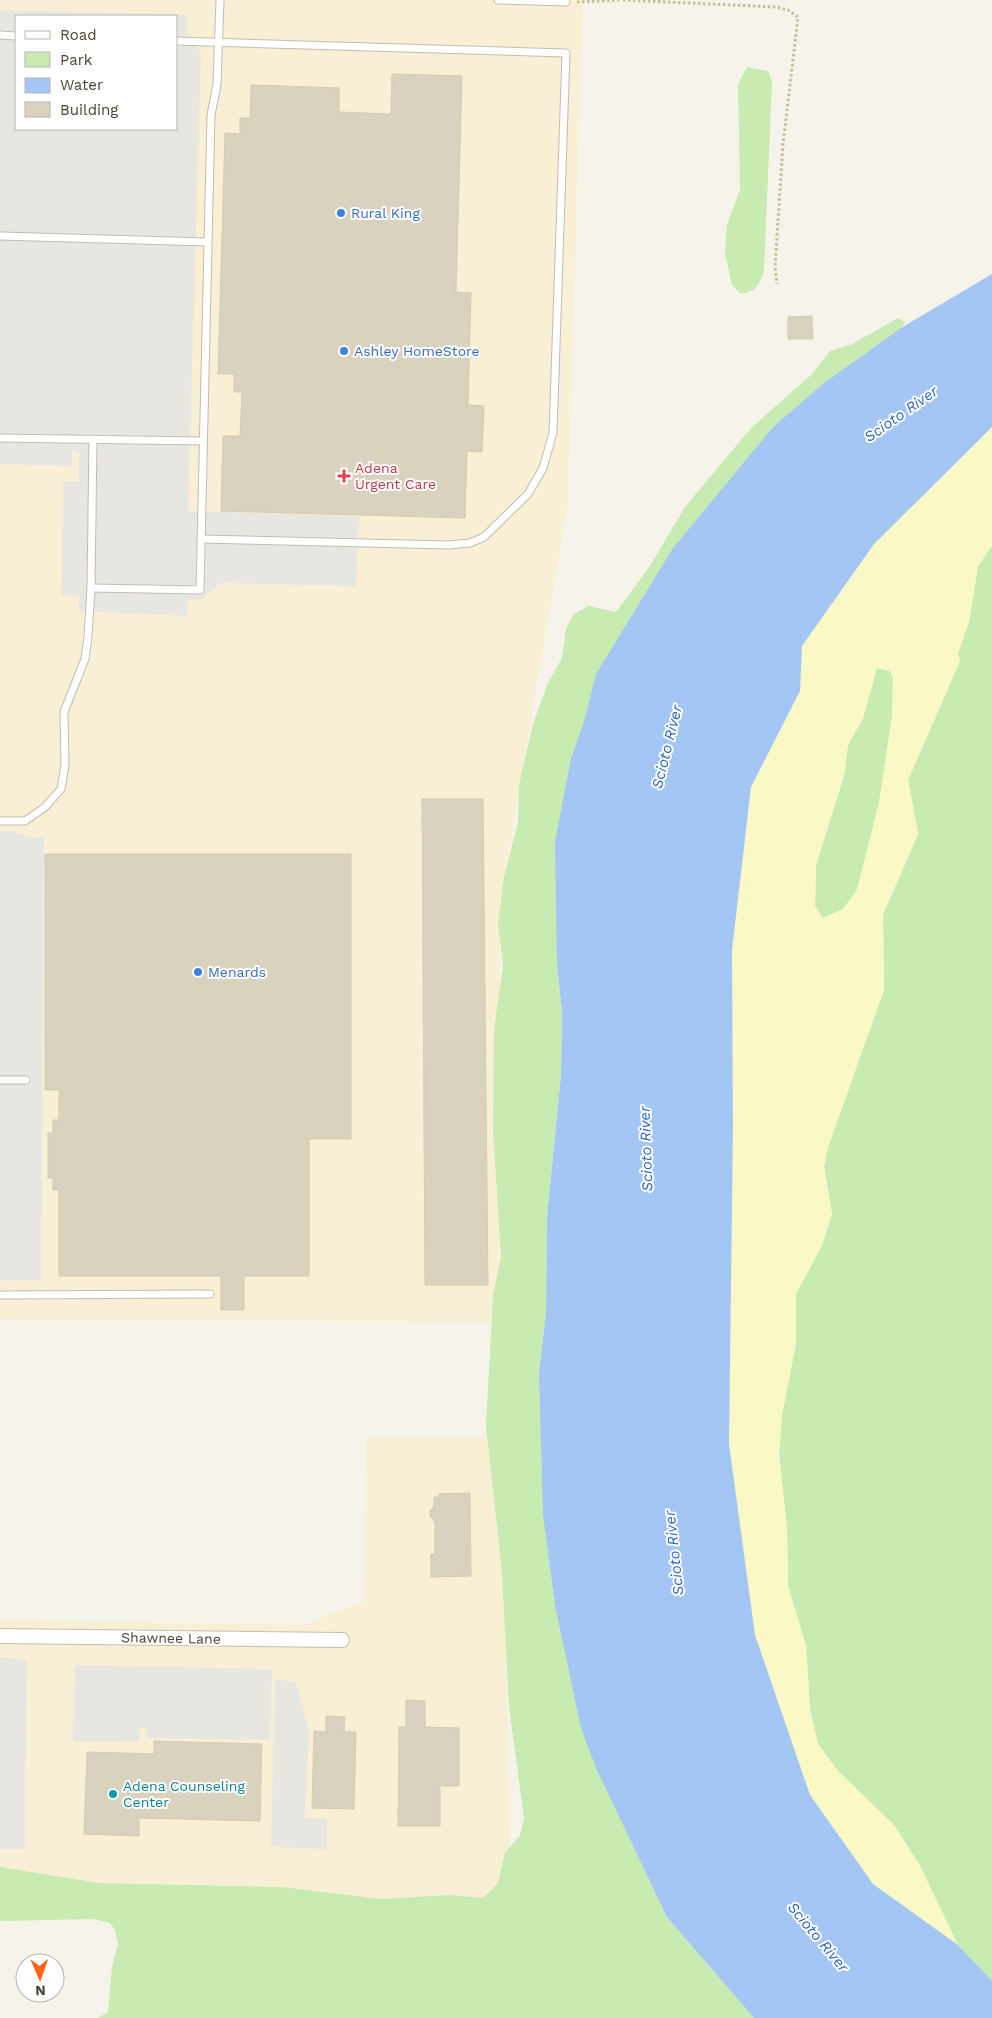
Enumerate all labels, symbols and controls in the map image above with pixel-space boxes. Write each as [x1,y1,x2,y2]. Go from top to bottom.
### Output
legend [15,15,178,130]
text: Road [60,26,97,44]
text: Park [60,51,93,69]
text: Water [60,76,103,94]
text: Building [60,101,118,119]
place label: Rural King [351,205,420,221]
marker: Rural King [335,207,347,219]
place label: Ashley HomeStore [354,343,480,359]
marker: Ashley HomeStore [338,345,350,357]
water label: Scioto River [861,381,942,446]
place label: Adena Urgent Care [355,460,436,492]
marker: Adena Urgent Care [337,469,351,483]
water label: Scioto River [648,702,686,791]
place label: Menards [208,964,266,980]
marker: Menards [192,966,204,978]
water label: Scioto River [635,1105,656,1192]
water label: Scioto River [660,1508,687,1597]
street label: Shawnee Lane [121,1629,221,1647]
place label: Adena Counseling Center [123,1778,245,1810]
marker: Adena Counseling Center [107,1788,119,1800]
water label: Scioto River [784,1898,853,1976]
north arrow [15,1953,65,2003]
text: N [35,1983,46,1999]

